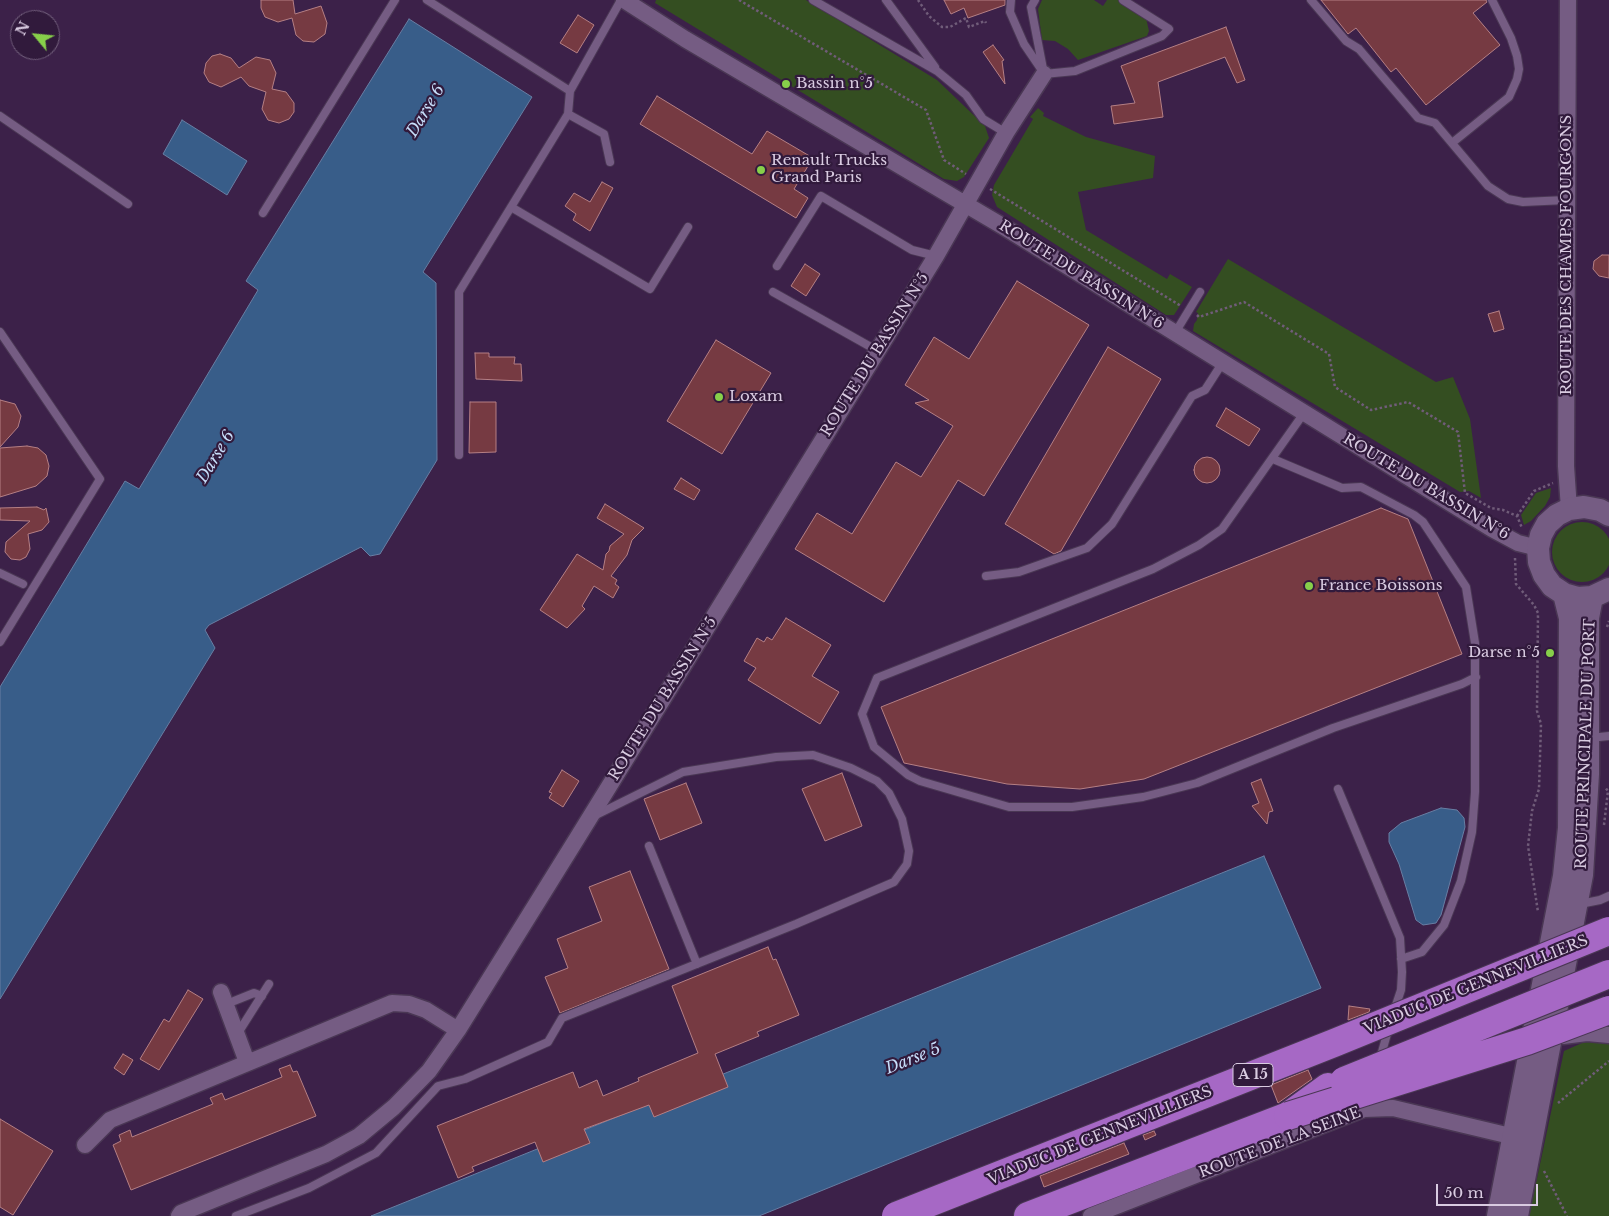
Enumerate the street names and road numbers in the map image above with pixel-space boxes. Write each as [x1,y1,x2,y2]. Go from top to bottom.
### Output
street label: ROUTE DES CHAMPS FOURGONS [1558,115,1576,395]
street label: ROUTE DU BASSIN N°6 [995,217,1167,333]
street label: ROUTE DU BASSIN N°5 [817,270,933,440]
street label: ROUTE DU BASSIN N°6 [1340,430,1512,544]
street label: ROUTE DU BASSIN N°5 [605,614,721,784]
street label: ROUTE PRINCIPALE DU PORT [1573,618,1599,870]
street label: VIADUC DE GENNEVILLIERS [1361,932,1591,1038]
road number: A 15 [1233,1064,1273,1086]
street label: VIADUC DE GENNEVILLIERS [985,1083,1215,1189]
street label: ROUTE DE LA SEINE [1197,1104,1363,1182]

